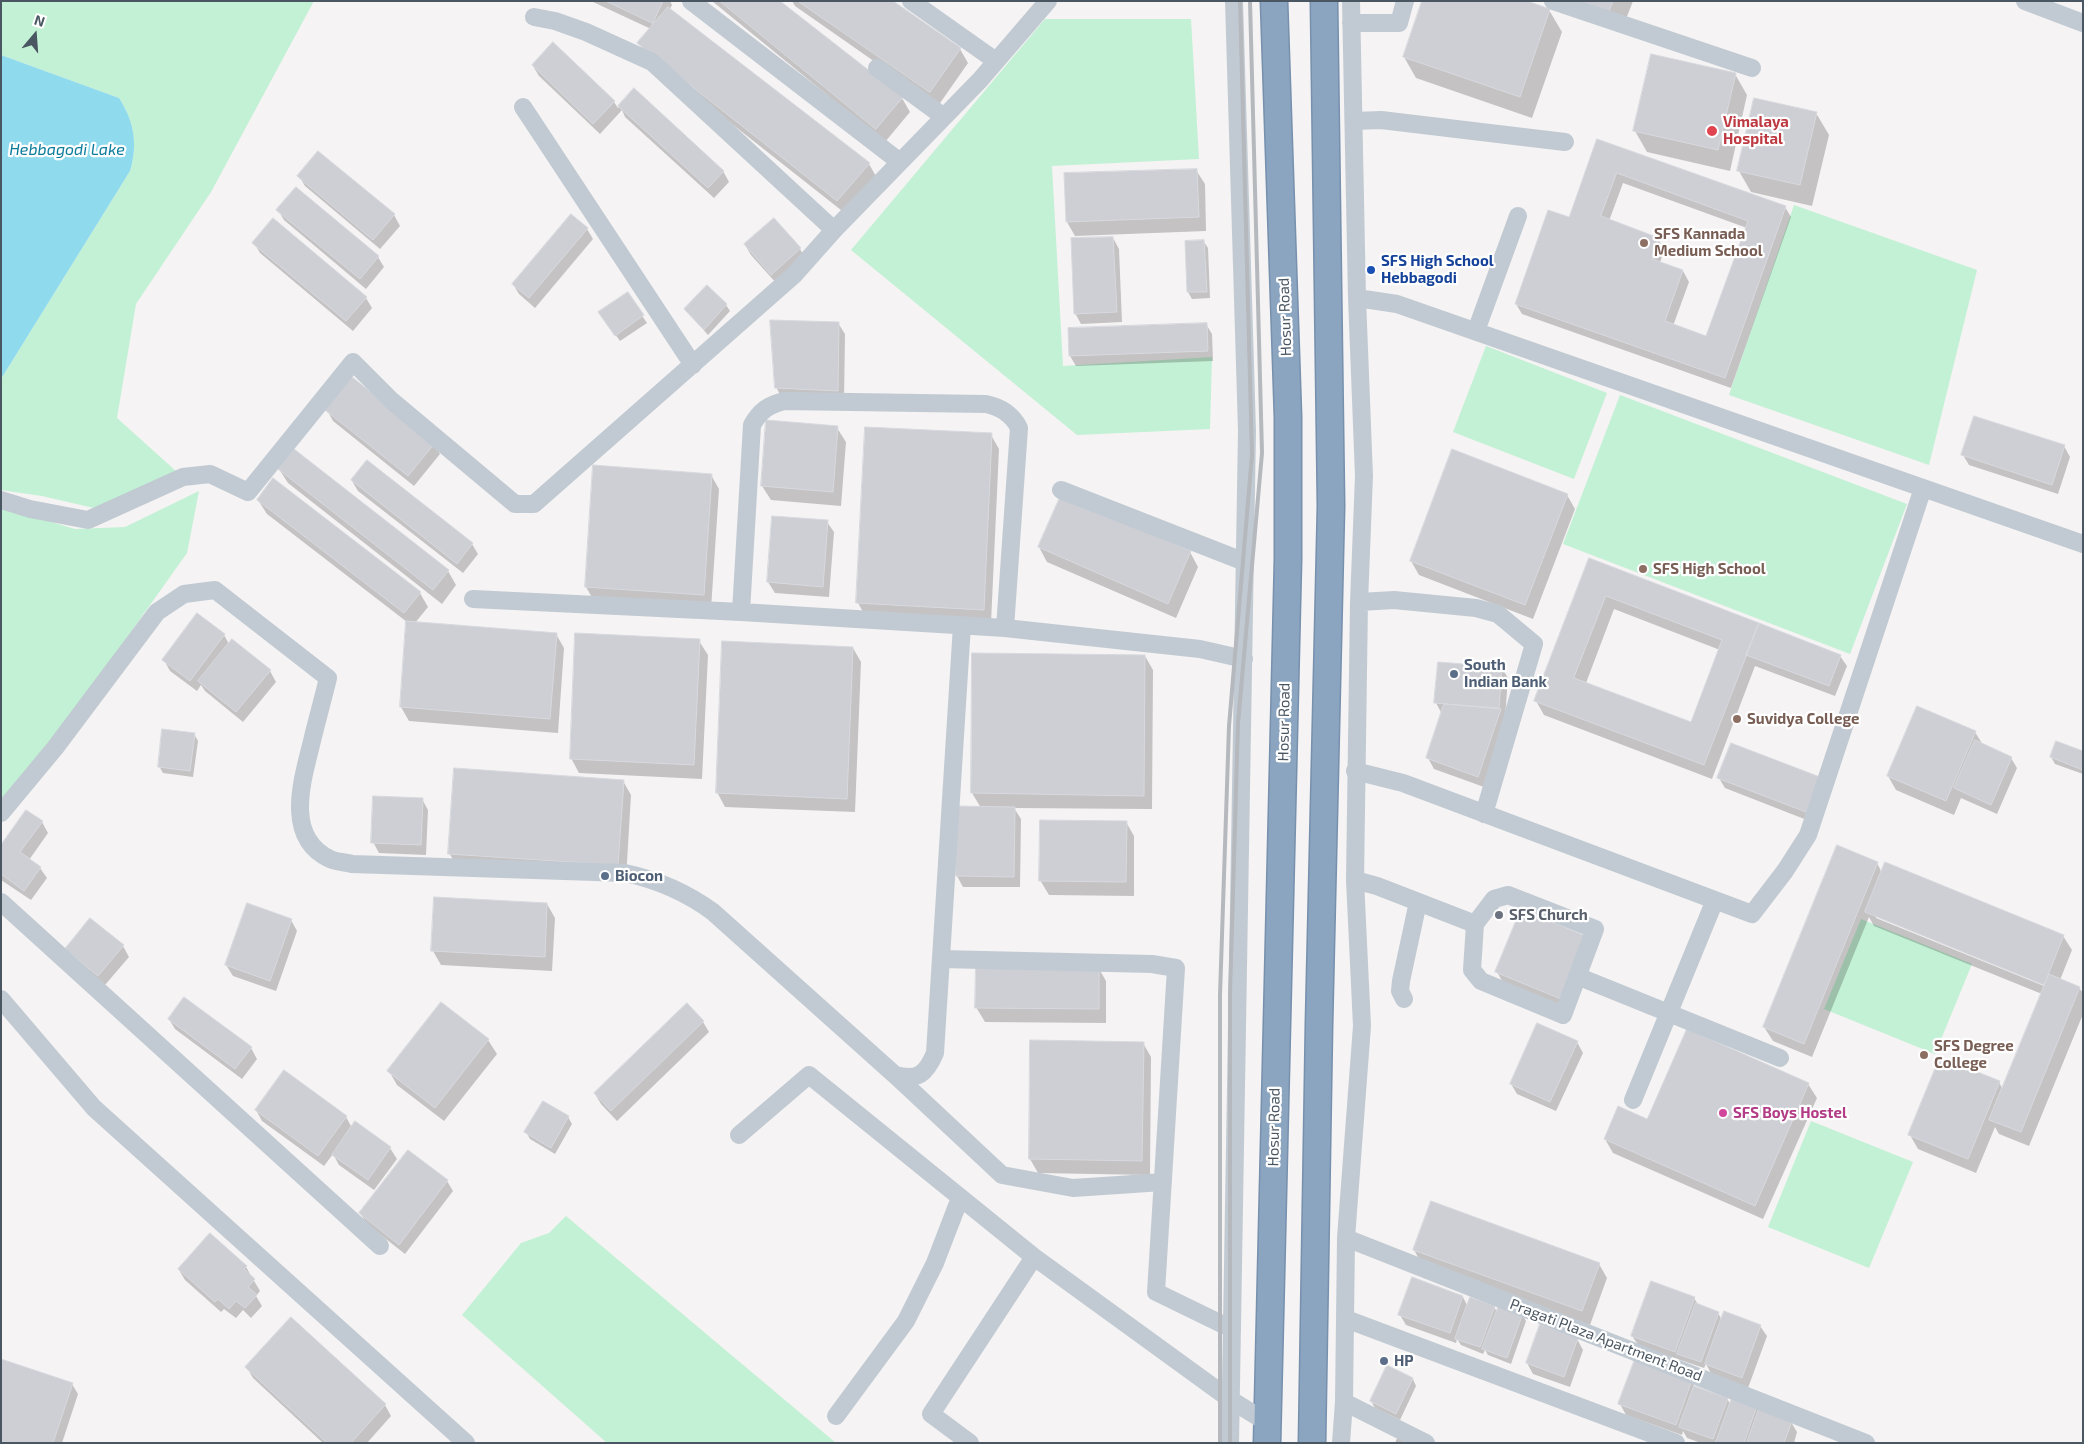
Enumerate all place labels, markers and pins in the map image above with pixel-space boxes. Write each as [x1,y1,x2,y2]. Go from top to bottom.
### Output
place label: Vimalaya Hospital [1723,113,1789,148]
marker: Vimalaya Hospital [1705,124,1719,138]
place label: SFS Kannada Medium School [1654,225,1763,260]
marker: SFS Kannada Medium School [1638,237,1650,249]
place label: SFS High School Hebbagodi [1381,252,1494,287]
marker: SFS High School Hebbagodi [1365,264,1377,276]
place label: SFS High School [1653,560,1766,578]
marker: SFS High School [1637,563,1649,575]
place label: South Indian Bank [1464,656,1547,691]
marker: South Indian Bank [1448,668,1460,680]
place label: Suvidya College [1747,710,1859,728]
marker: Suvidya College [1731,713,1743,725]
place label: Biocon [615,867,663,885]
marker: Biocon [599,870,611,882]
place label: SFS Church [1509,906,1588,924]
marker: SFS Church [1493,909,1505,921]
place label: SFS Degree College [1934,1037,2014,1072]
marker: SFS Degree College [1918,1049,1930,1061]
place label: SFS Boys Hostel [1733,1104,1847,1122]
marker: SFS Boys Hostel [1717,1107,1729,1119]
place label: HP [1394,1352,1414,1370]
marker: HP [1378,1355,1390,1367]

